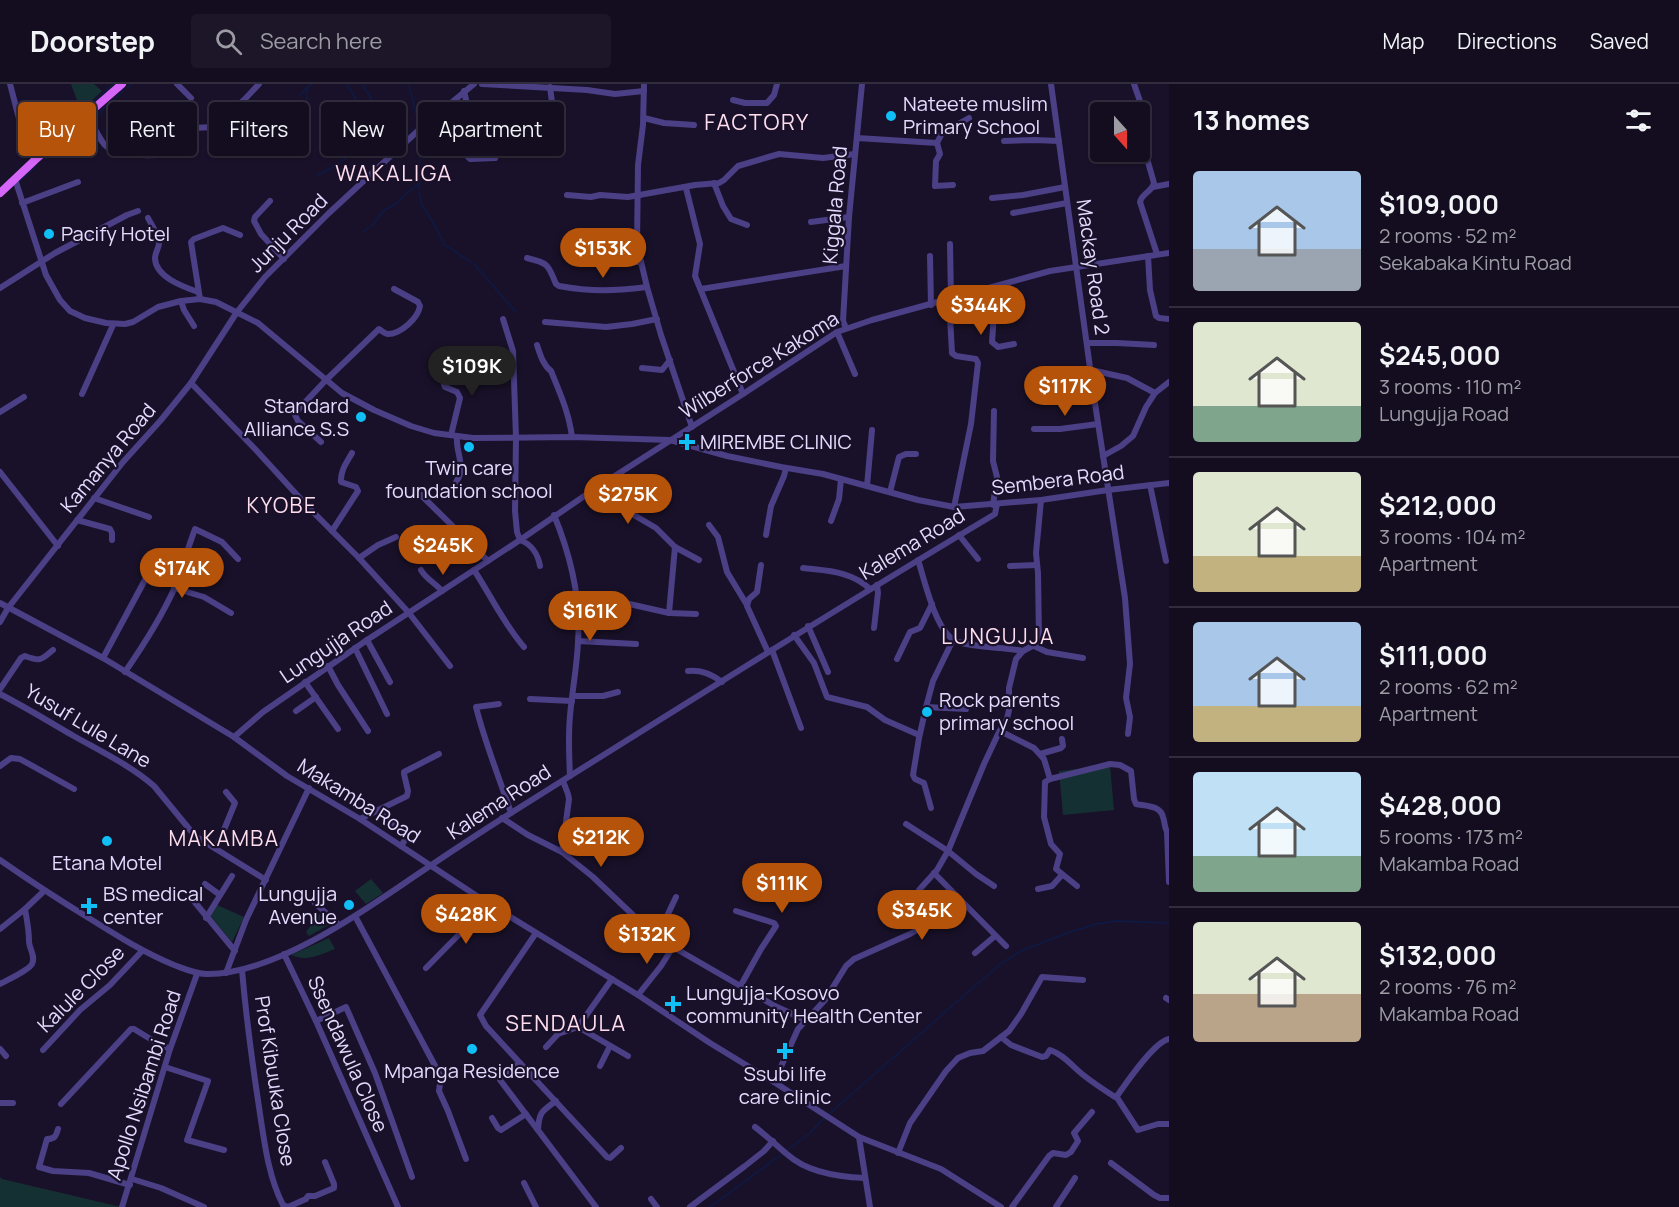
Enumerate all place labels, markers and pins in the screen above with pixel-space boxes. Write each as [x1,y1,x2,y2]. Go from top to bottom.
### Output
place label: Nateete muslim Primary School [903,90,1048,140]
marker: Nateete muslim Primary School [884,109,898,123]
place label: Pacify Hotel [61,220,170,247]
marker: Pacify Hotel [42,227,56,241]
pin: $153K [561,228,645,279]
pin: $344K [939,285,1023,336]
pin: $109K [430,346,514,397]
pin: $117K [1023,366,1107,417]
place label: Standard Alliance S.S [244,392,349,442]
marker: Standard Alliance S.S [354,410,368,424]
place label: MIREMBE CLINIC [700,428,852,455]
marker: MIREMBE CLINIC [678,433,696,451]
marker: Twin care foundation school [462,440,476,454]
place label: Twin care foundation school [385,454,553,504]
pin: $275K [586,474,670,525]
pin: $245K [401,525,485,576]
pin: $174K [140,548,224,599]
pin: $161K [548,591,632,642]
place label: Rock parents primary school [939,686,1074,736]
marker: Rock parents primary school [920,705,934,719]
pin: $212K [559,817,643,868]
marker: Etana Motel [100,834,114,848]
place label: Etana Motel [52,849,162,876]
pin: $111K [740,863,824,914]
place label: BS medical center [103,880,203,930]
place label: Lungujja Avenue [258,880,337,930]
pin: $345K [880,890,964,941]
pin: $428K [424,894,508,945]
marker: BS medical center [80,897,98,915]
marker: Lungujja Avenue [342,898,356,912]
pin: $132K [605,914,689,965]
place label: Lungujja-Kosovo community Health Center [686,979,922,1029]
marker: Lungujja-Kosovo community Health Center [664,995,682,1013]
marker: Mpanga Residence [465,1042,479,1056]
marker: Ssubi life care clinic [776,1042,794,1060]
place label: Mpanga Residence [384,1057,560,1084]
place label: Ssubi life care clinic [739,1060,831,1110]

